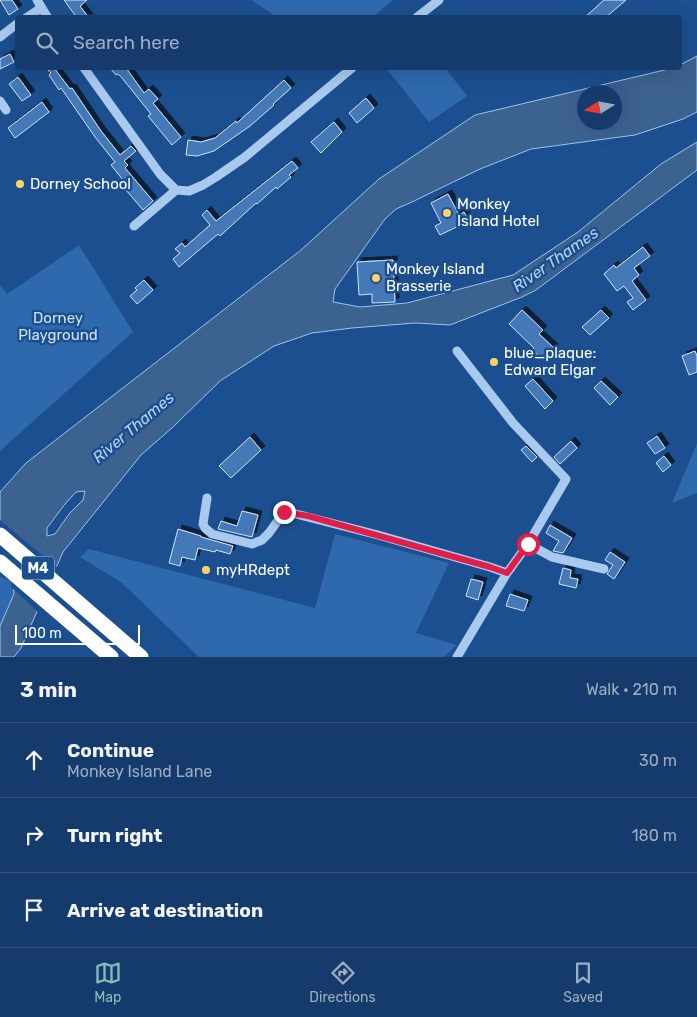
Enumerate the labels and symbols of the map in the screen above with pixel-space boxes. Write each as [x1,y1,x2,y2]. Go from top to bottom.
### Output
north arrow [577,85,622,130]
place label: Dorney School [30,175,131,193]
marker: Dorney School [14,178,26,190]
place label: Monkey Island Hotel [457,195,540,230]
marker: Monkey Island Hotel [441,207,453,219]
water label: River Thames [509,223,602,296]
place label: Monkey Island Brasserie [386,260,484,295]
marker: Monkey Island Brasserie [370,272,382,284]
park label: Dorney Playground [18,309,98,344]
place label: blue_plaque: Edward Elgar [504,344,596,379]
marker: blue_plaque: Edward Elgar [488,356,500,368]
water label: River Thames [89,388,178,467]
route end [273,501,296,524]
route start [517,533,540,556]
road number: M4 [22,556,54,580]
place label: myHRdept [216,561,290,579]
marker: myHRdept [200,564,212,576]
scale bar [15,622,140,645]

